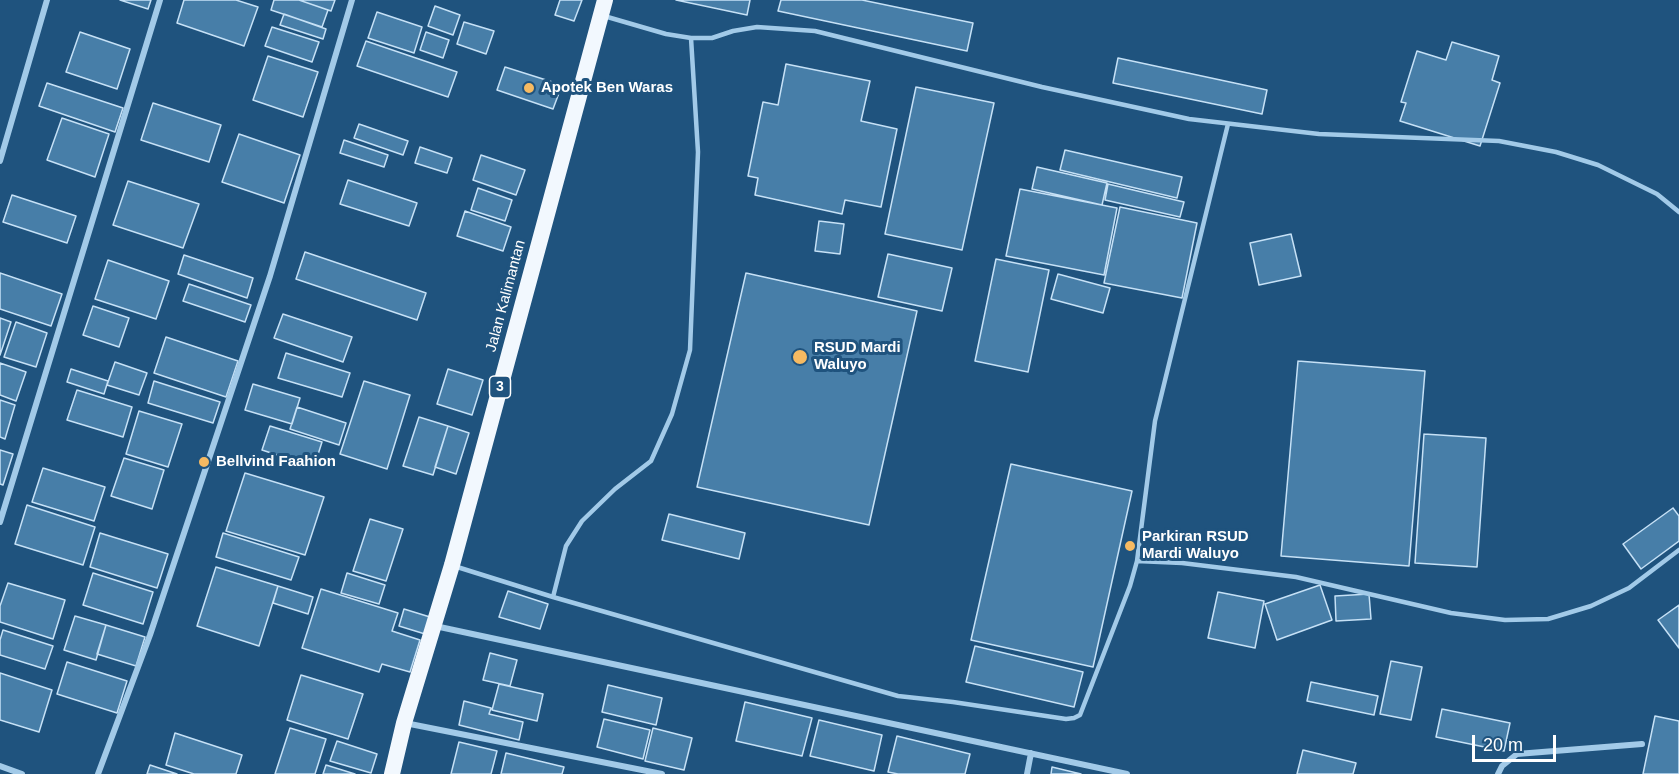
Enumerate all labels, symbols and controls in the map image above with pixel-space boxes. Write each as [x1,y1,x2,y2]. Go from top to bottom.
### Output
place label: Apotek Ben Waras [541,79,673,97]
marker: Apotek Ben Waras [522,81,536,95]
street label: Jalan Kalimantan [482,238,530,354]
place label: RSUD Mardi Waluyo [814,339,901,374]
marker: RSUD Mardi Waluyo [791,348,809,366]
road number: 3 [490,376,510,398]
place label: Bellvind Faahion [216,453,336,471]
marker: Bellvind Faahion [197,455,211,469]
place label: Parkiran RSUD Mardi Waluyo [1142,528,1249,563]
marker: Parkiran RSUD Mardi Waluyo [1123,539,1137,553]
scale bar [1475,723,1559,761]
text: 20 m [1483,735,1523,755]

